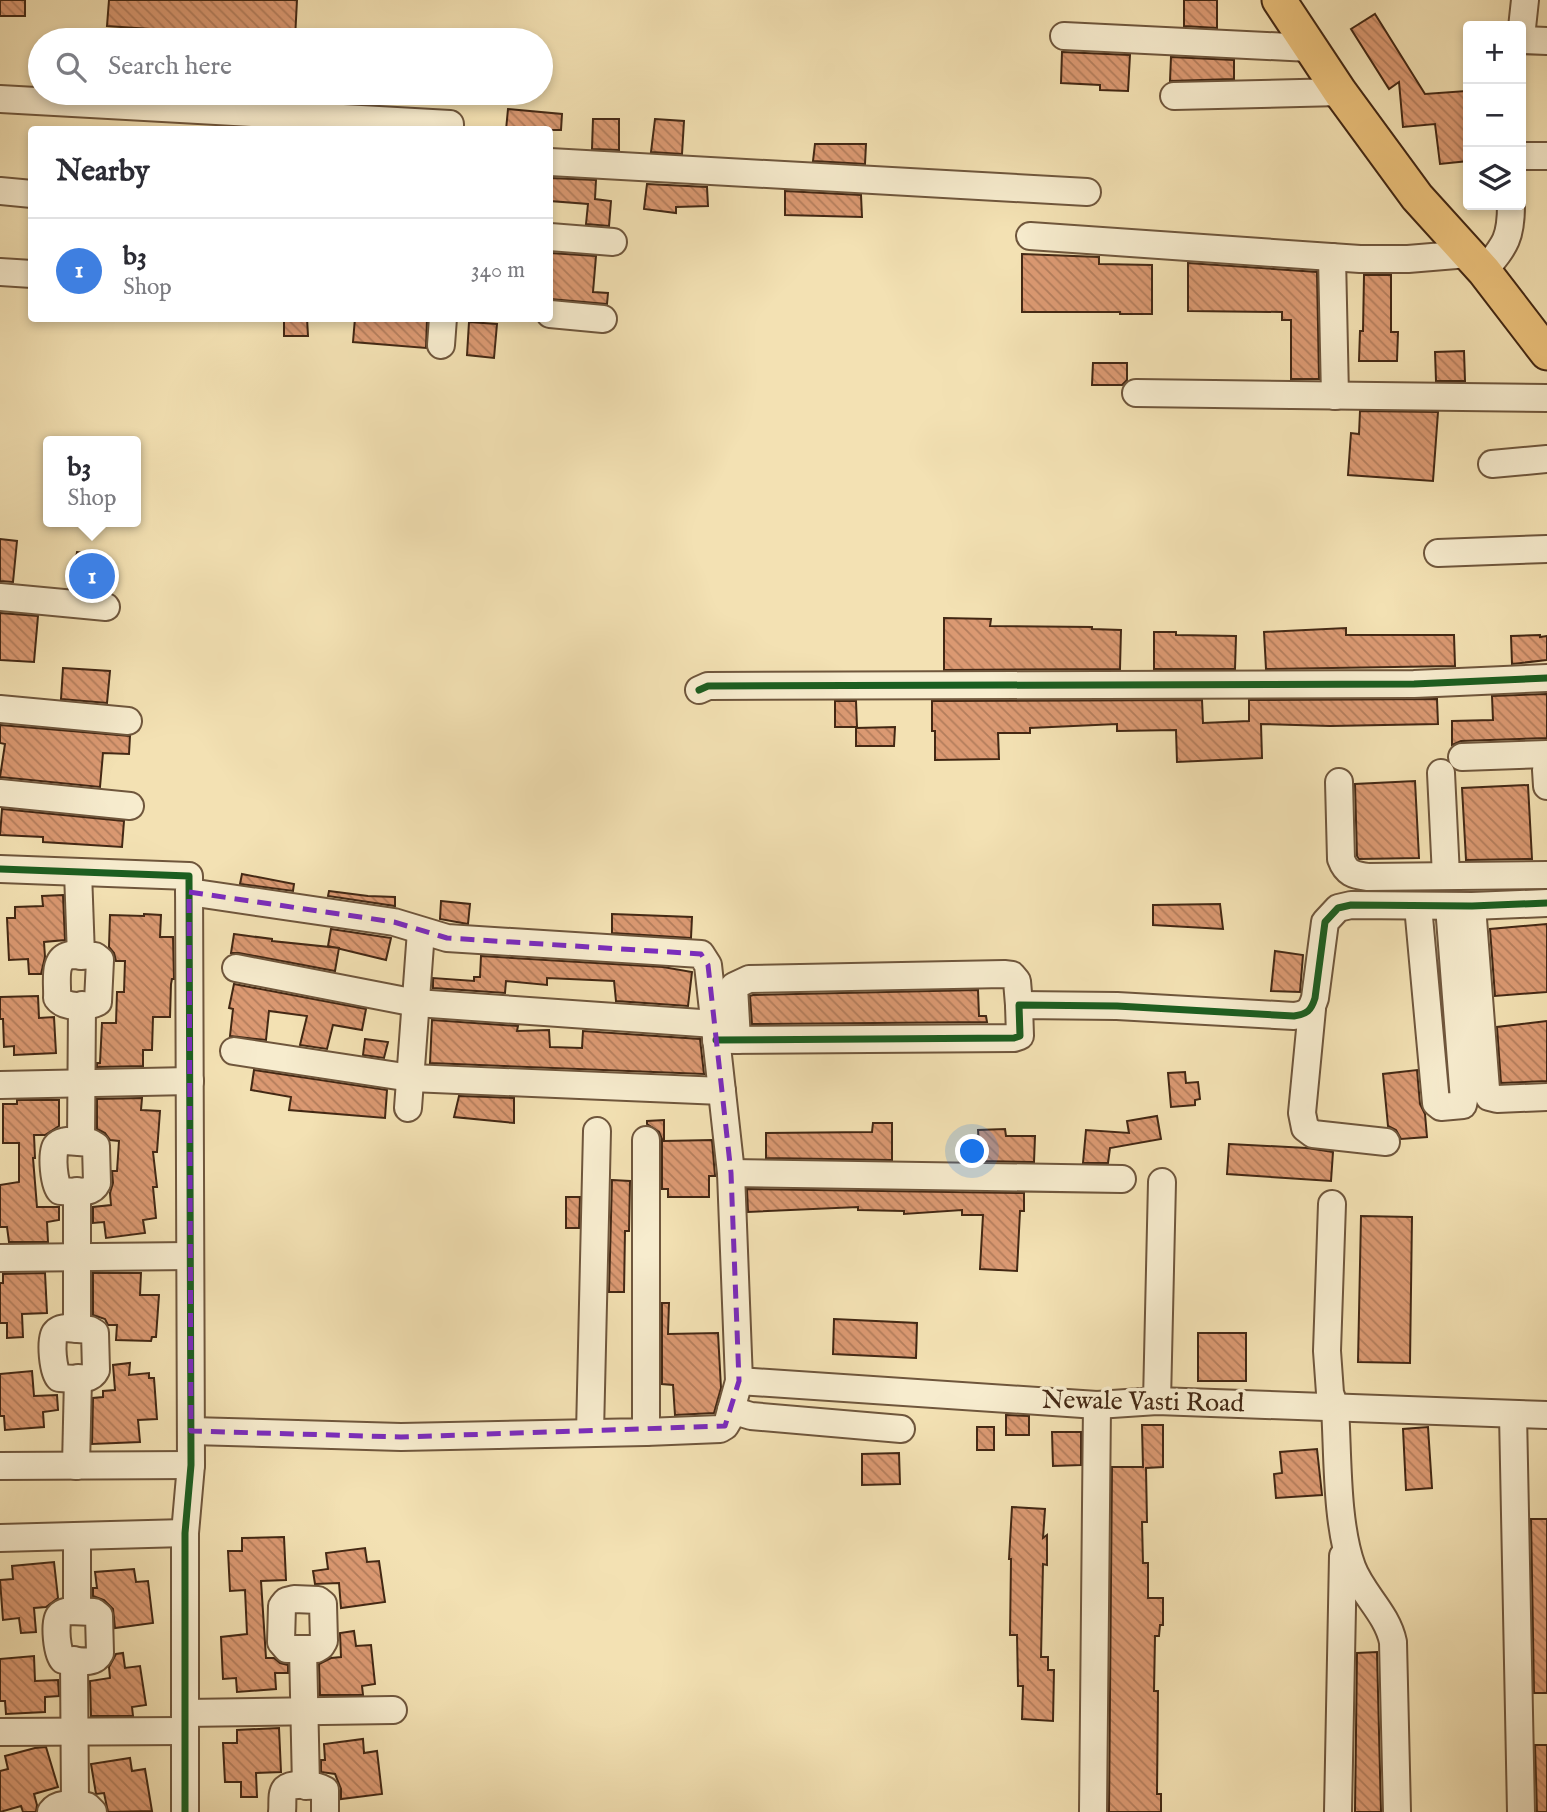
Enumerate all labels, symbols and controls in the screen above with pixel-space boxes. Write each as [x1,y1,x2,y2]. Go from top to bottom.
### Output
map controls [1463,21,1526,210]
button: + [1463,21,1526,84]
search box [28,28,553,105]
icon: search [52,48,90,86]
text: Search here [108,50,232,83]
button: − [1463,84,1526,147]
button: layers [1463,147,1526,210]
text: Nearby [56,153,149,191]
text: b3 [123,240,147,273]
text: 1 [75,256,83,285]
text: 340 m [471,256,525,285]
text: Shop [123,273,172,302]
popup [43,436,141,527]
text: b3 [68,451,91,484]
text: Shop [68,484,116,513]
pin: 1 [69,550,115,602]
your location [955,1134,989,1168]
street label: Newale Vasti Road [1041,1384,1245,1420]

